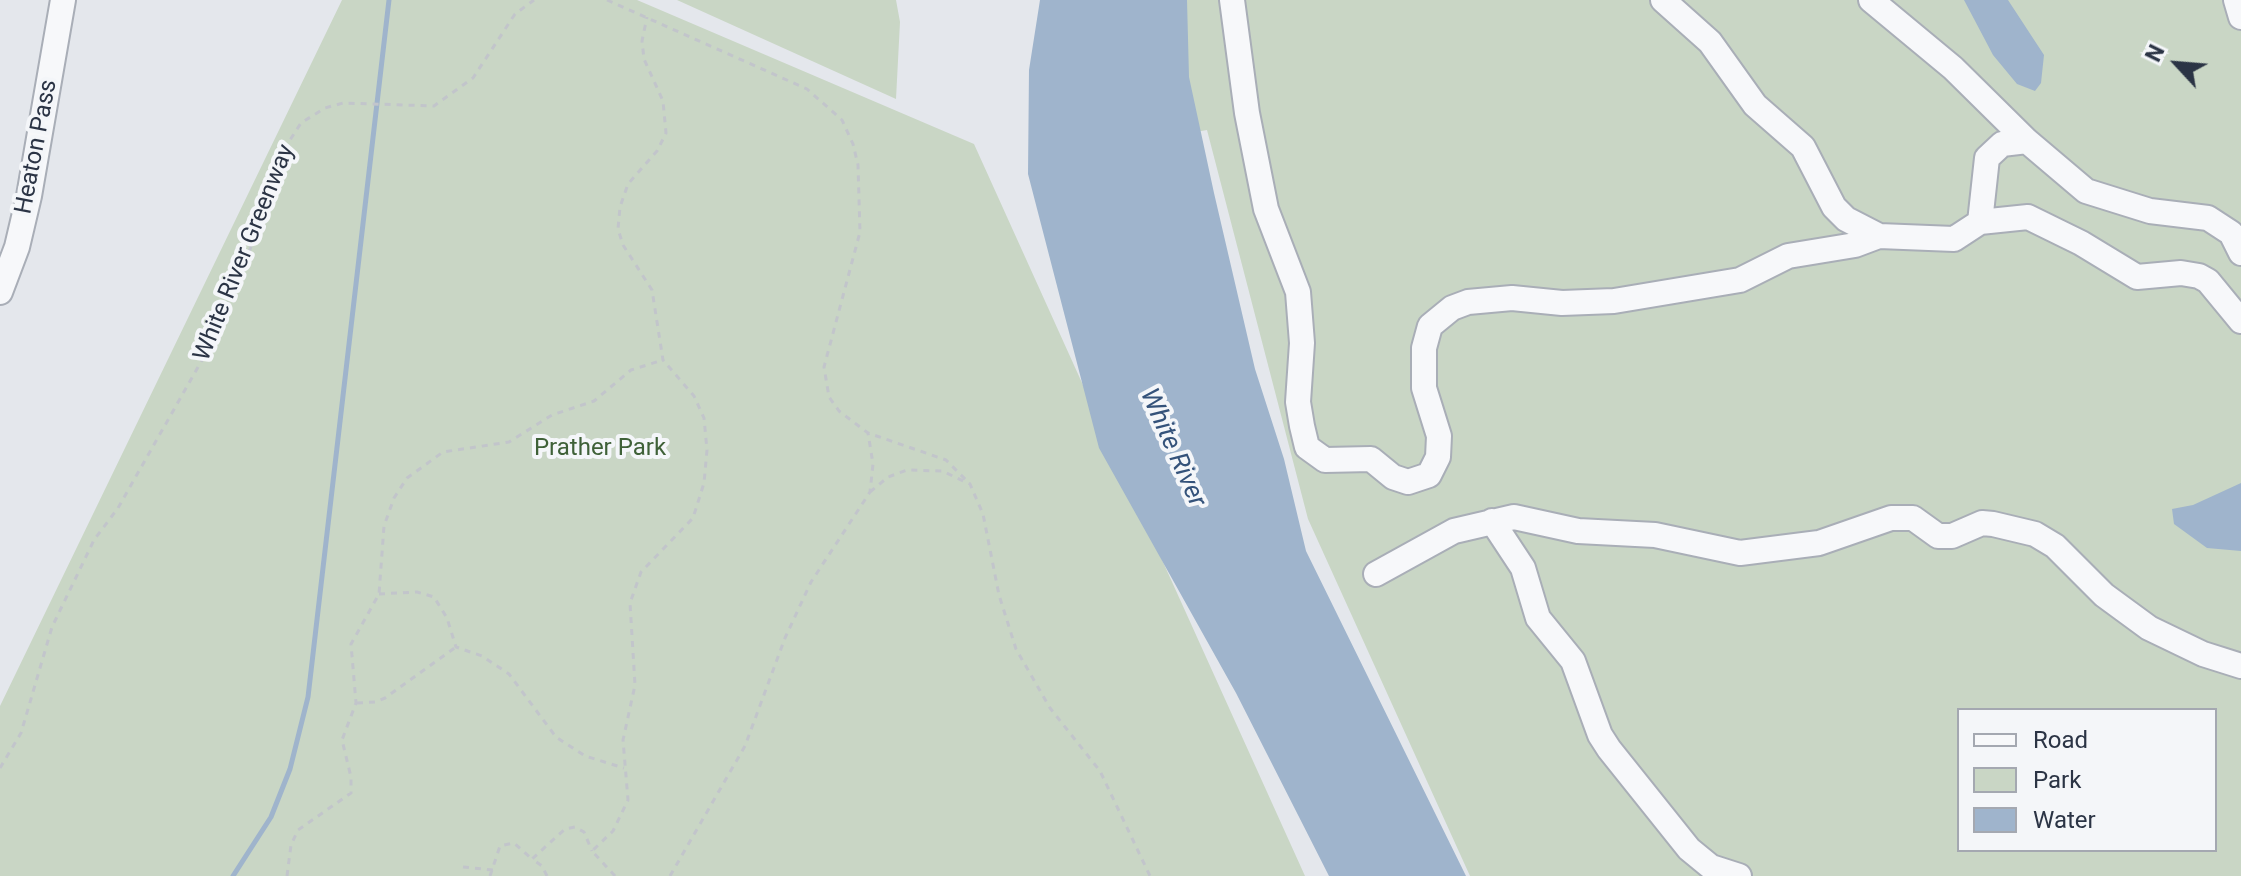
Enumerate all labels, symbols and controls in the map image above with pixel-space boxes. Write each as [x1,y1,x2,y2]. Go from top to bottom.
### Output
north arrow [2137,24,2217,104]
text: N [2140,41,2170,66]
street label: Heaton Pass [10,77,64,217]
street label: White River Greenway [188,141,302,365]
water label: White River [1132,384,1212,512]
park label: Prather Park [534,435,666,463]
legend [1957,708,2217,852]
text: Road [2033,726,2088,754]
text: Park [2033,766,2081,794]
text: Water [2033,806,2096,834]

